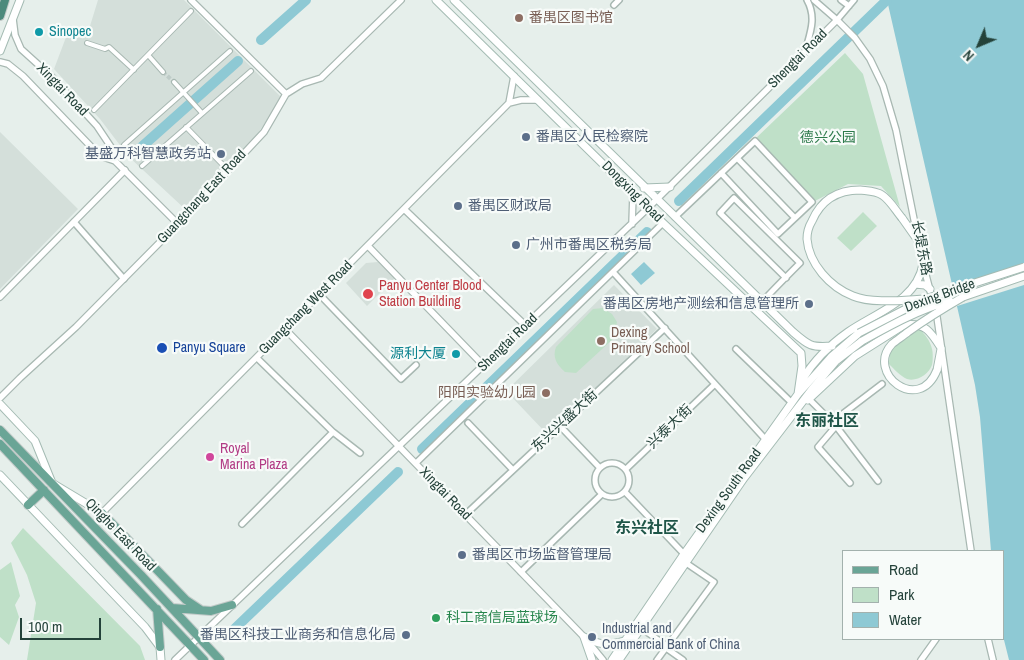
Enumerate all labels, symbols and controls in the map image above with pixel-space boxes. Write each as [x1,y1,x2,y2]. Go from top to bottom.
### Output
place label: 番禺区图书馆 [529,10,613,26]
marker: 番禺区图书馆 [513,12,525,24]
north arrow [954,20,1004,70]
place label: Sinopec [49,24,91,40]
marker: Sinopec [33,26,45,38]
street label: Shengtai Road [765,26,831,92]
text: N [959,46,978,65]
street label: Xingtai Road [33,60,91,120]
place label: 番禺区人民检察院 [536,129,648,145]
park label: 德兴公园 [800,130,856,146]
marker: 番禺区人民检察院 [520,131,532,143]
place label: 基盛万科智慧政务站 [85,146,211,162]
street label: Guangchang East Road [154,146,250,248]
marker: 基盛万科智慧政务站 [215,148,227,160]
street label: Dongxing Road [598,158,666,226]
place label: 番禺区财政局 [468,198,552,214]
marker: 番禺区财政局 [452,200,464,212]
street label: 长堤东路 [907,219,935,277]
place label: 广州市番禺区税务局 [526,237,652,253]
marker: 广州市番禺区税务局 [510,239,522,251]
street label: Guangchang West Road [256,258,356,358]
street label: Dexing Bridge [903,276,977,316]
place label: Panyu Center Blood Station Building [379,278,482,310]
marker: Panyu Center Blood Station Building [361,287,375,301]
place label: 番禺区房地产测绘和信息管理所 [603,296,799,312]
marker: 番禺区房地产测绘和信息管理所 [803,298,815,310]
street label: Shengtai Road [475,310,541,376]
place label: Dexing Primary School [611,325,689,358]
marker: Dexing Primary School [595,335,607,347]
place label: Panyu Square [173,340,246,356]
marker: Panyu Square [155,341,169,355]
place label: 源利大厦 [390,346,446,362]
marker: 源利大厦 [450,348,462,360]
place label: 阳阳实验幼儿园 [438,385,536,401]
street label: 东兴兴盛大街 [529,386,601,456]
marker: 阳阳实验幼儿园 [540,387,552,399]
street label: 兴泰大街 [644,402,696,452]
district label: 东丽社区 [795,412,859,432]
place label: Royal Marina Plaza [220,441,288,474]
street label: Dexing South Road [693,446,765,536]
marker: Royal Marina Plaza [204,451,216,463]
street label: Xingtai Road [416,464,474,524]
street label: Qinghe East Road [81,495,159,575]
district label: 东兴社区 [615,519,679,539]
place label: 番禺区市场监督管理局 [472,547,612,563]
marker: 番禺区市场监督管理局 [456,549,468,561]
legend [842,550,1004,640]
text: Road [889,559,918,580]
text: Park [889,584,914,605]
scale bar [22,608,104,640]
text: Water [889,609,921,630]
place label: 科工商信局蓝球场 [446,610,558,626]
marker: 科工商信局蓝球场 [430,612,442,624]
text: 100 m [28,616,62,637]
place label: Industrial and Commercial Bank of China [602,621,740,654]
place label: 番禺区科技工业商务和信息化局 [200,627,396,643]
marker: 番禺区科技工业商务和信息化局 [400,629,412,641]
marker: Industrial and Commercial Bank of China [586,631,598,643]

